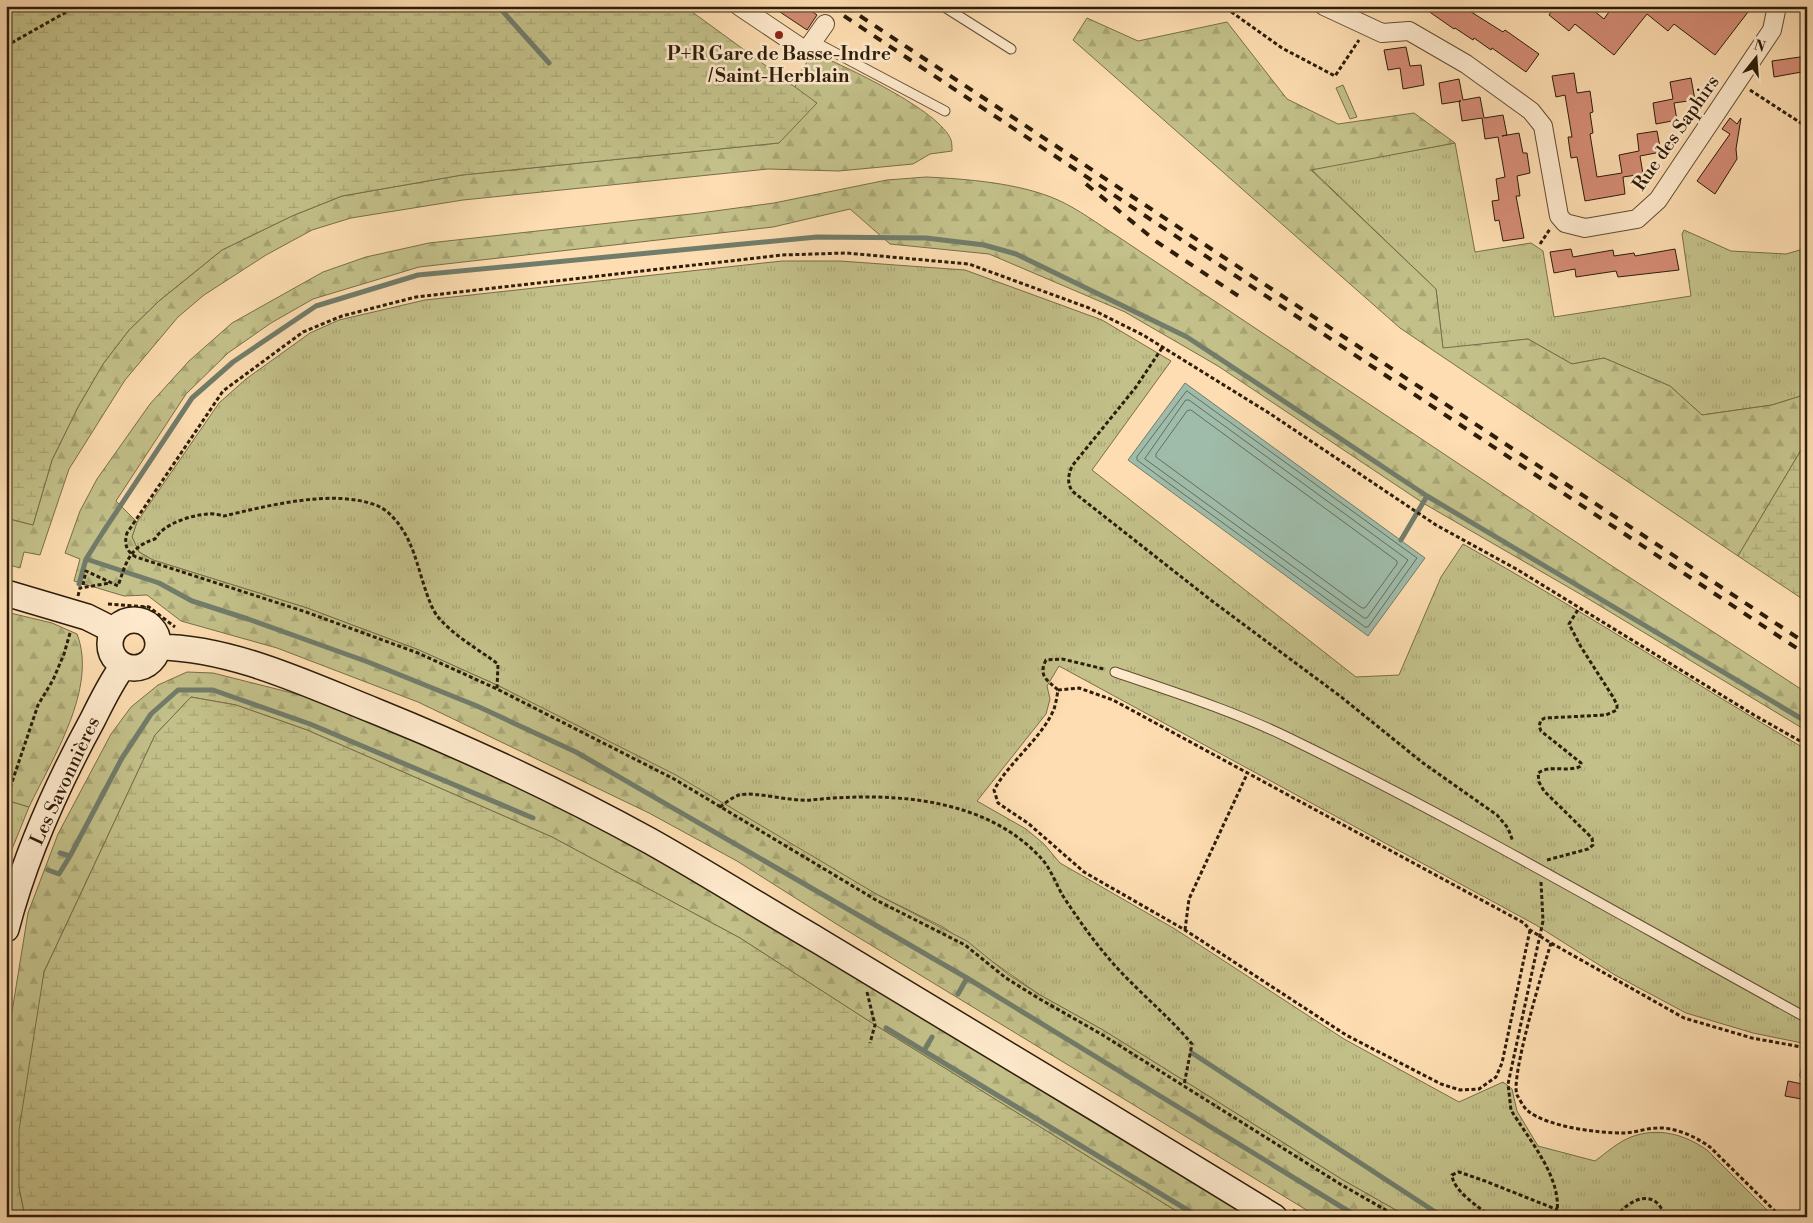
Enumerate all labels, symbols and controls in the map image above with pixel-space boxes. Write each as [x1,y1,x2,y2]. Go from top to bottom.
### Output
marker: P+R Gare de Basse-Indre / Saint-Herblain [773,29,785,41]
north arrow [1730,32,1780,82]
text: N [1752,36,1767,57]
place label: P+R Gare de Basse-Indre / Saint-Herblain [667,42,891,88]
street label: Rue des Saphirs [1627,71,1725,195]
street label: Les Savonnières [25,713,105,849]

